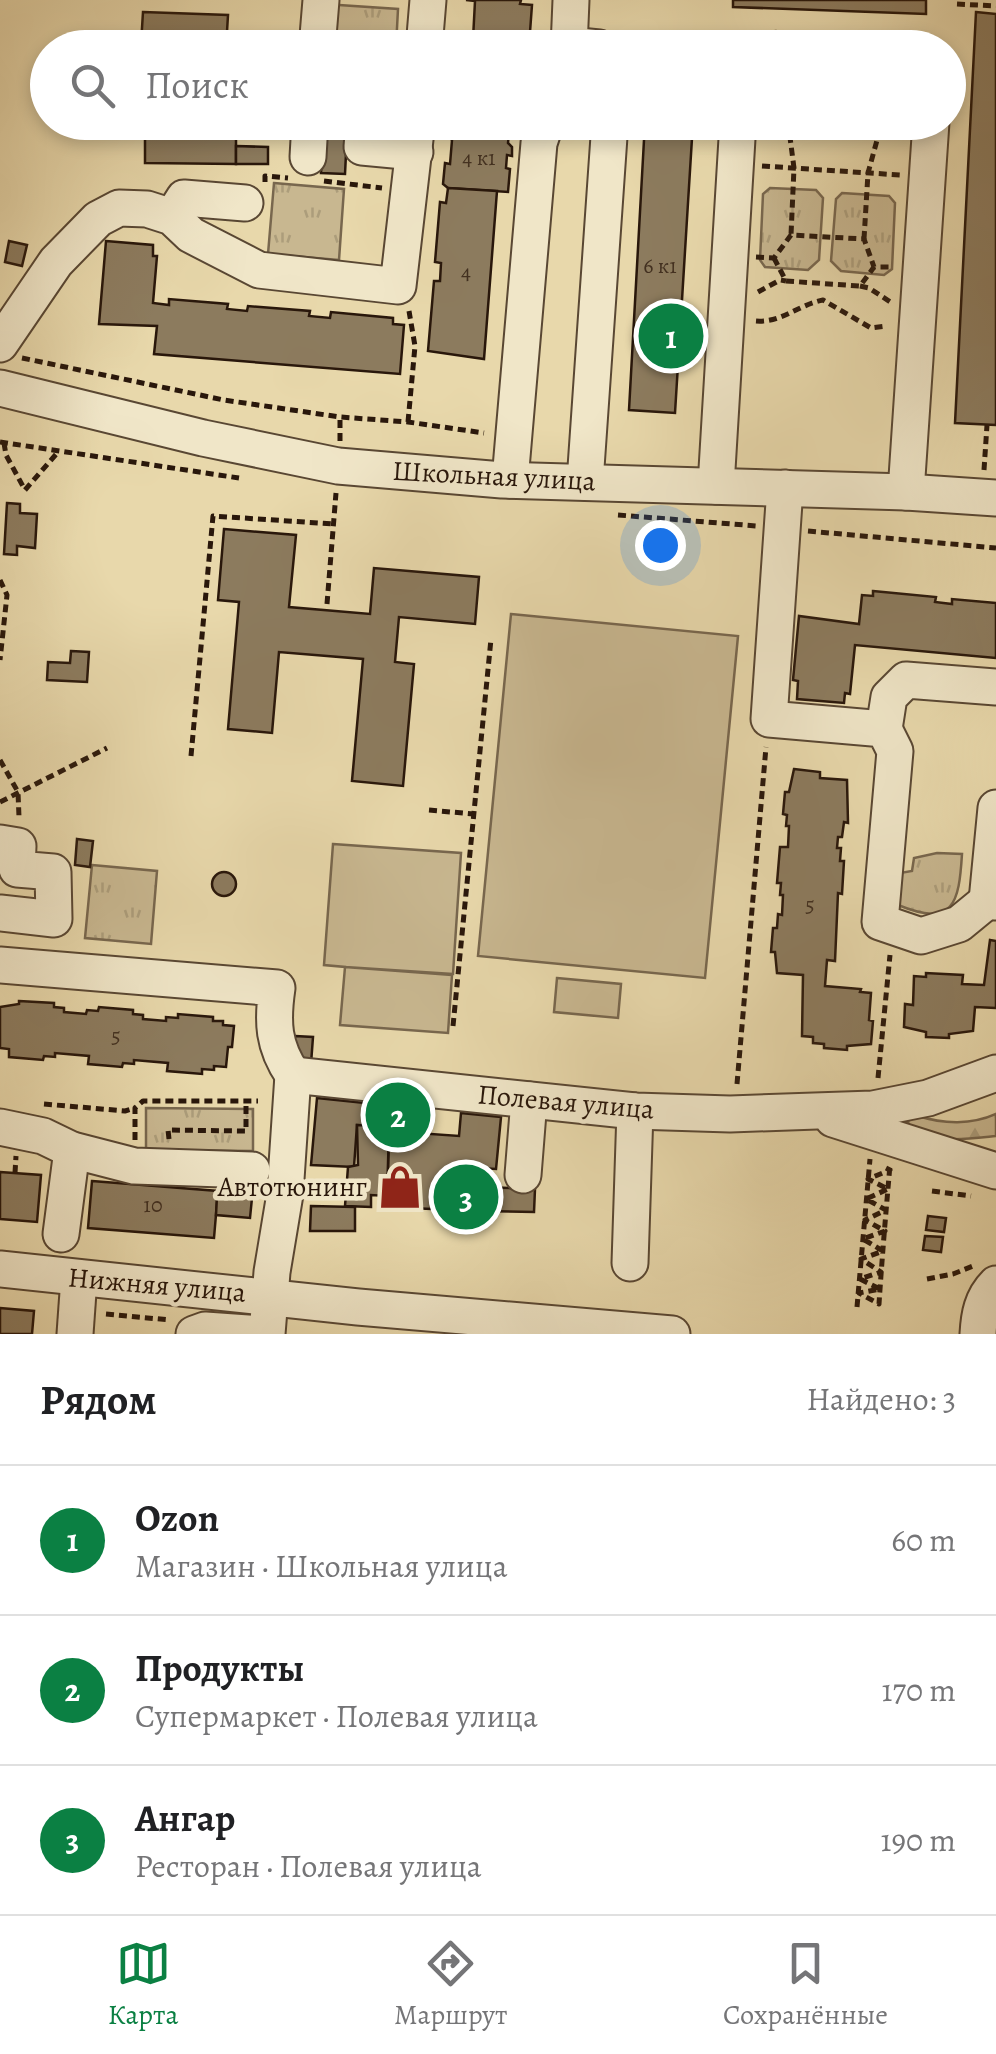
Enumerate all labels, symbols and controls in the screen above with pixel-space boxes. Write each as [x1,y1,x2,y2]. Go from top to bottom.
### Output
search box [30,30,966,140]
icon: search [65,58,120,113]
text: Поиск [145,59,249,111]
house number: 4 к1 [462,143,496,173]
house number: 6 к1 [643,251,677,281]
house number: 4 [461,257,471,287]
pin: 1 [638,298,704,374]
street label: Школьная улица [391,452,597,500]
your location [635,520,686,571]
house number: 5 [805,890,815,920]
house number: 5 [111,1021,121,1051]
street label: Полевая улица [476,1075,656,1129]
pin: 2 [366,1078,430,1152]
pin: 3 [434,1160,498,1234]
shop icon: Автотюнинг [376,1163,424,1211]
place label: Автотюнинг [217,1168,367,1206]
house number: 10 [143,1190,163,1220]
street label: Нижняя улица [66,1258,248,1312]
text: Рядом [40,1371,157,1428]
text: Найдено: 3 [807,1377,956,1421]
text: Ozon [135,1492,219,1544]
text: 1 [67,1518,78,1562]
text: 60 m [891,1518,956,1562]
text: Магазин · Школьная улица [135,1544,507,1588]
text: Продукты [135,1642,304,1694]
text: 2 [65,1668,80,1712]
text: 170 m [882,1668,956,1712]
text: Супермаркет · Полевая улица [135,1694,538,1738]
text: Ангар [135,1792,235,1844]
text: 3 [66,1818,79,1862]
text: 190 m [880,1818,956,1862]
text: Ресторан · Полевая улица [135,1844,481,1888]
tab: Карта [108,1936,178,2034]
tab: Маршрут [394,1936,507,2034]
tab: Сохранённые [723,1936,888,2034]

